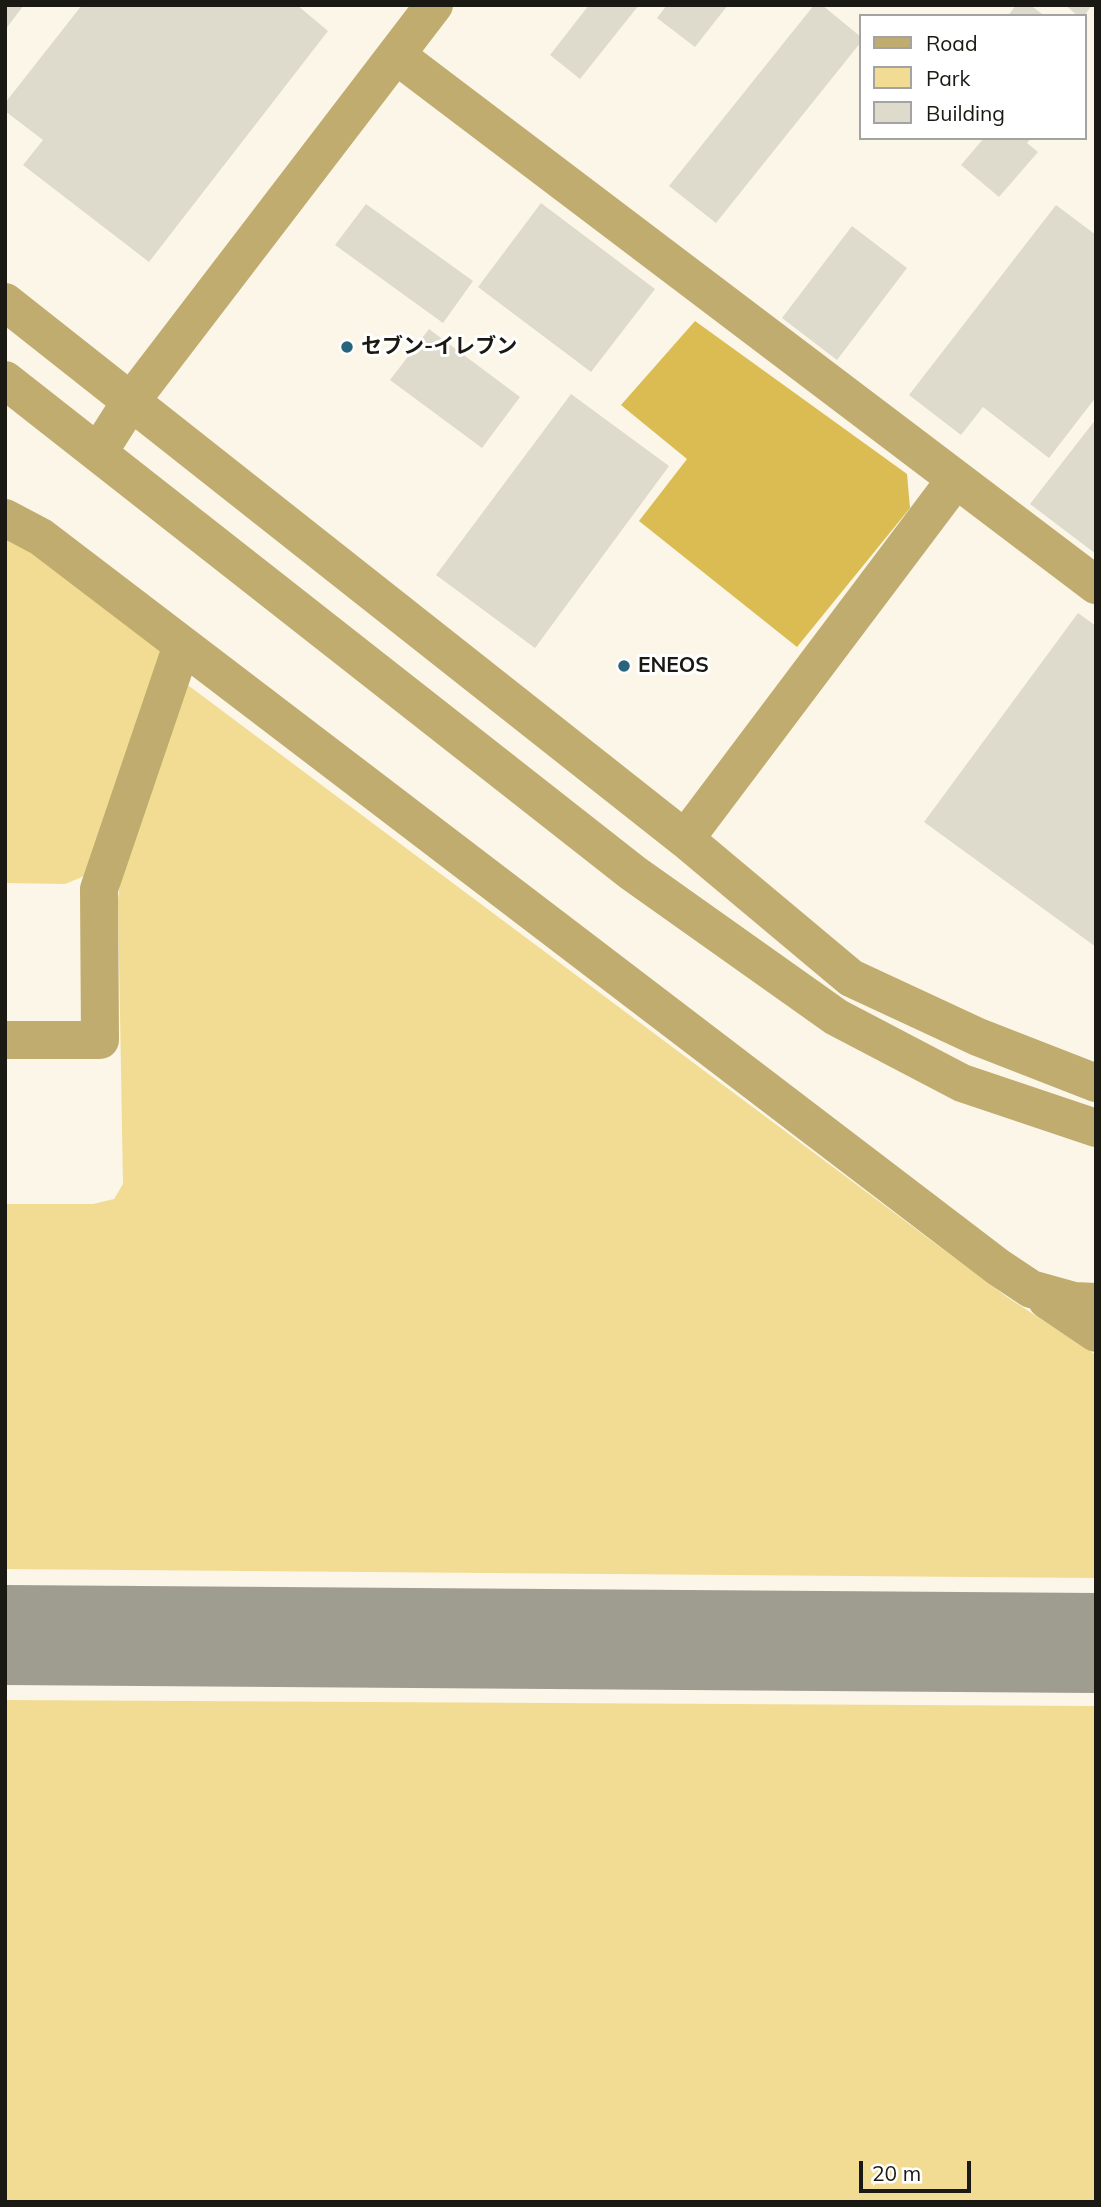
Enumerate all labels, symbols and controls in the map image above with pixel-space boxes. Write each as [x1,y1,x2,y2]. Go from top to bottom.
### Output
legend [860,14,1087,140]
text: Road [926,30,977,56]
text: Park [926,65,970,91]
text: Building [926,100,1005,126]
place label: セブン-イレブン [361,334,517,360]
marker: セブン-イレブン [339,339,355,355]
place label: ENEOS [638,653,709,679]
marker: ENEOS [616,658,632,674]
scale bar [863,2148,975,2192]
text: 20 m [872,2160,921,2186]

